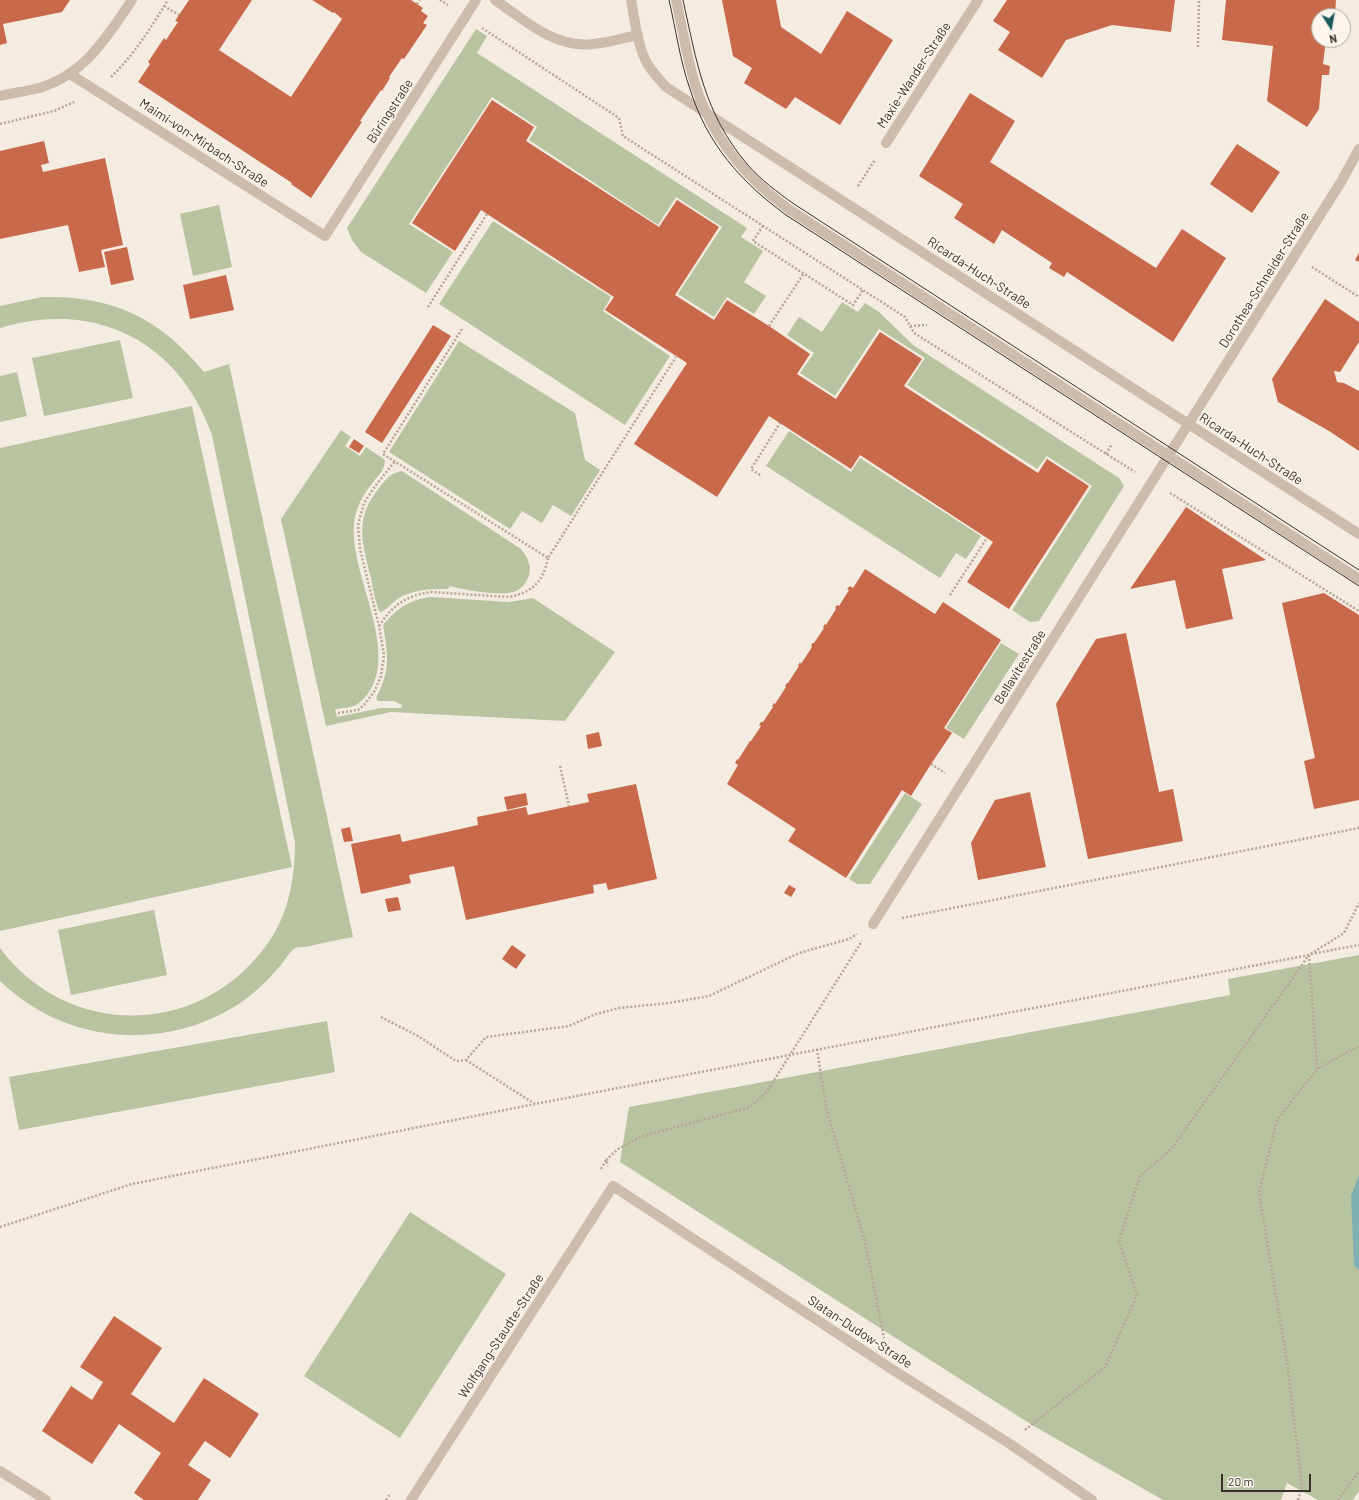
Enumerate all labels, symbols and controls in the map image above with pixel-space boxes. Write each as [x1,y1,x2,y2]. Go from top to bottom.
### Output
north arrow [1311,8,1351,48]
street label: Maxie-Wander-Straße [874,19,954,131]
text: N [1328,32,1338,46]
street label: Büringstraße [363,76,417,146]
street label: Maimi-von-Mirbach-Straße [136,95,272,191]
street label: Dorothea-Schneider-Straße [1216,209,1312,351]
street label: Ricarda-Huch-Straße [924,234,1034,312]
street label: Ricarda-Huch-Straße [1196,410,1306,488]
street label: Bellavitestraße [991,627,1049,707]
street label: Wolfgang-Staudte-Straße [455,1271,547,1401]
street label: Slatan-Dudow-Straße [805,1292,915,1372]
scale bar [1223,1466,1313,1492]
text: 20 m [1228,1474,1254,1488]

